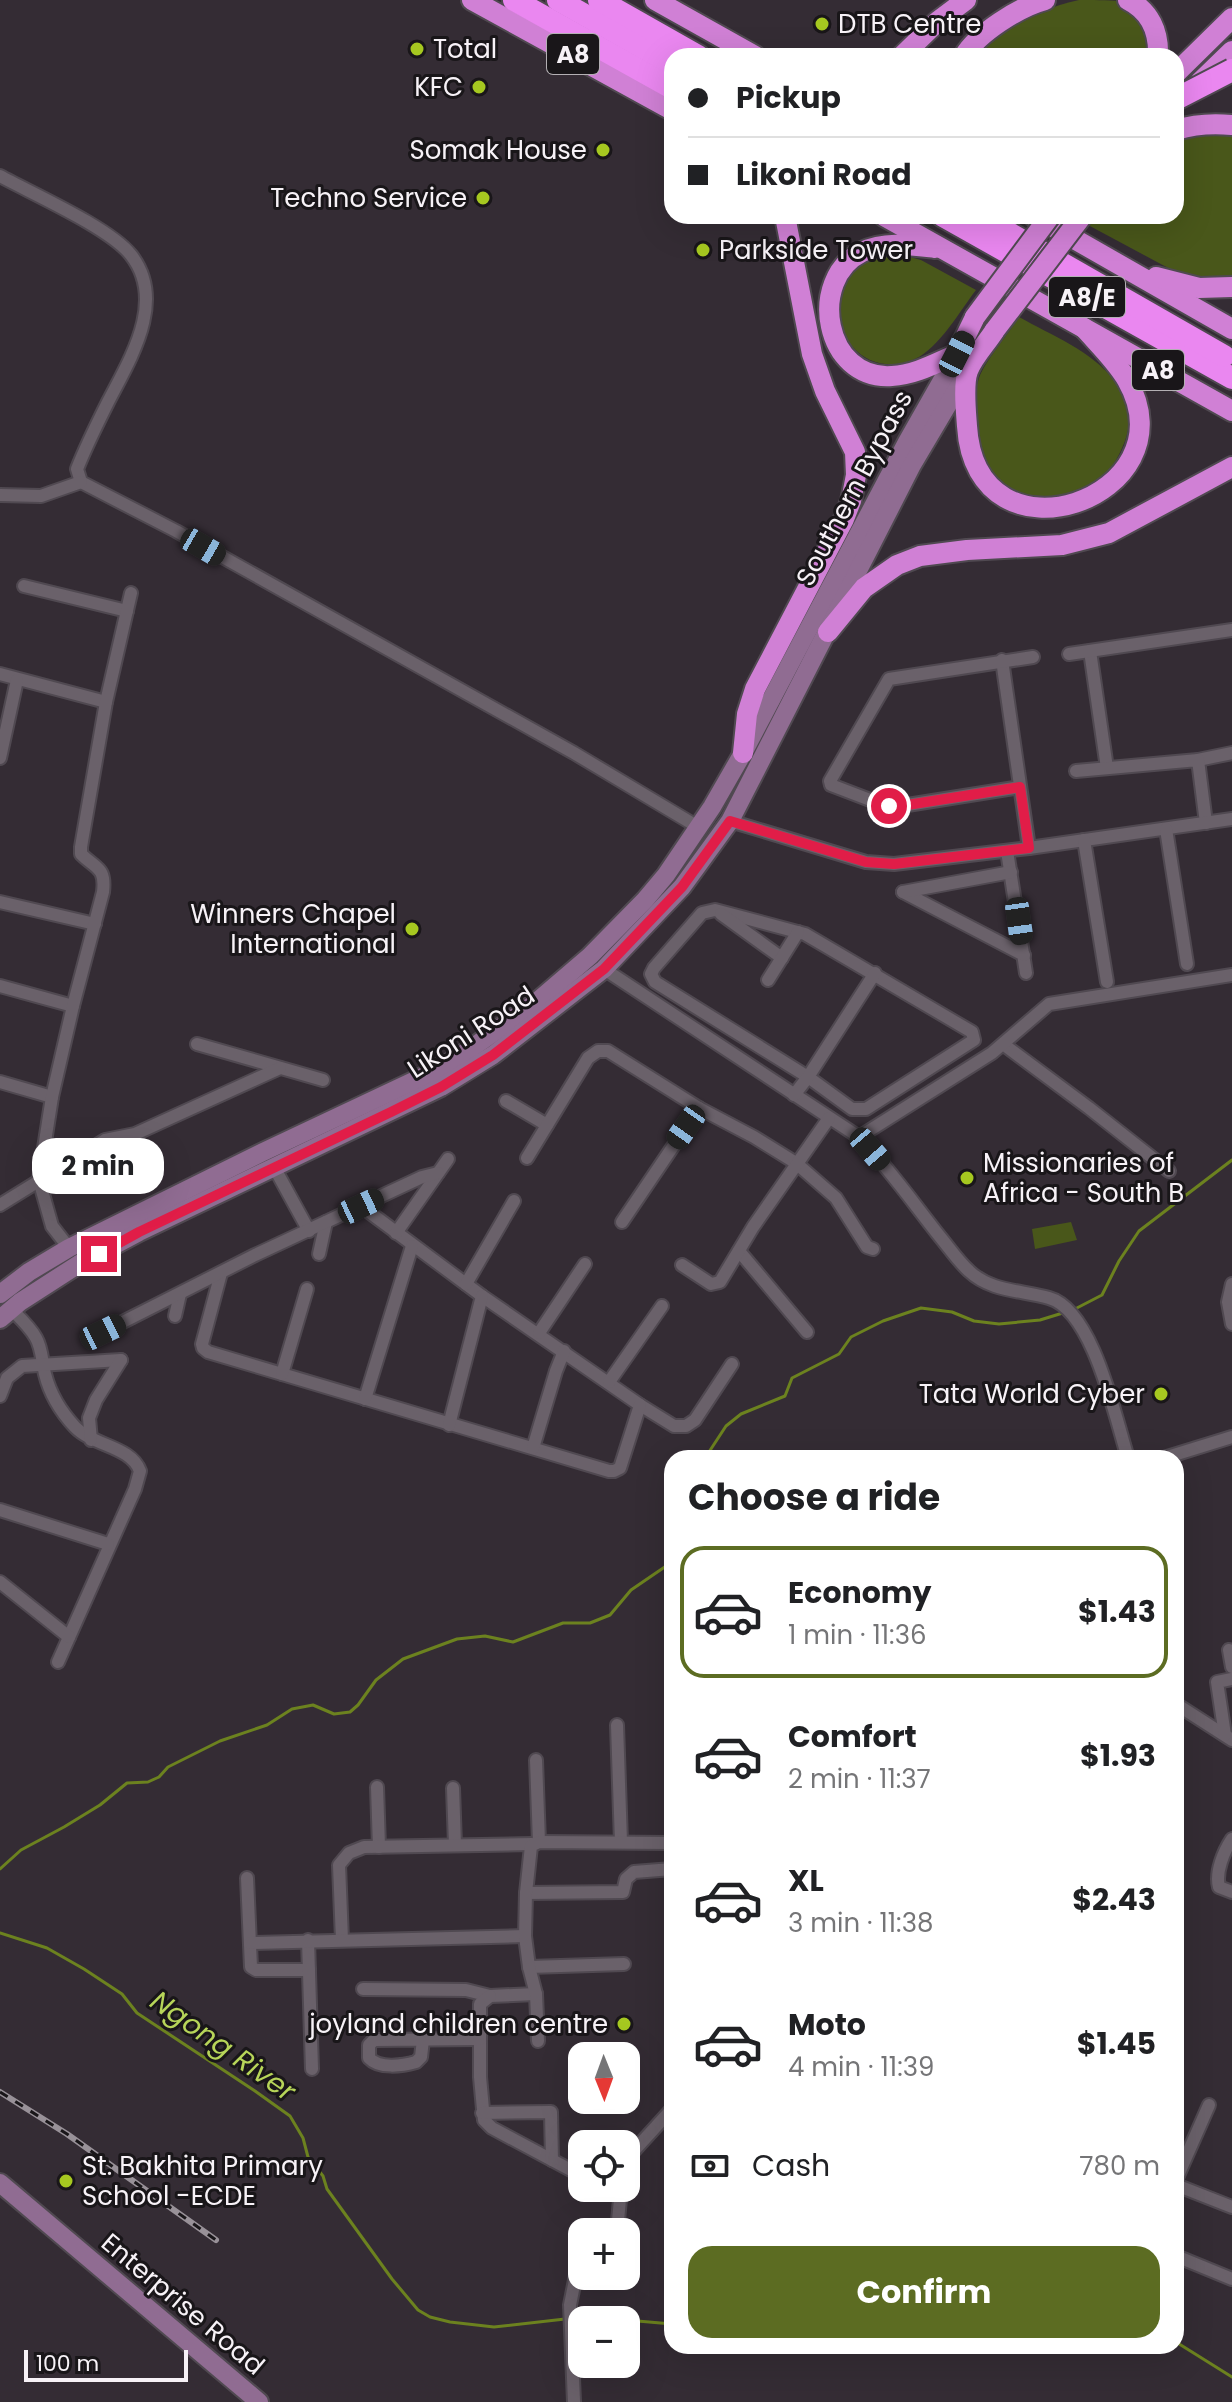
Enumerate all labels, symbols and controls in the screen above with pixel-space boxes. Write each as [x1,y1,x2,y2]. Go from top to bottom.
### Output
place label: DTB Centre [838,6,981,42]
marker: DTB Centre [813,15,831,33]
place label: Total [433,31,497,67]
road number: A8 [547,34,599,74]
marker: Total [408,40,426,58]
place label: KFC [414,69,463,105]
text: Pickup [736,76,841,119]
marker: KFC [470,78,488,96]
place label: Somak House [409,132,587,168]
marker: Somak House [594,141,612,159]
text: Likoni Road [736,153,912,196]
place label: Techno Service [270,180,467,216]
marker: Techno Service [474,189,492,207]
place label: Parkside Tower [719,232,913,268]
marker: Parkside Tower [694,241,712,259]
road number: A8/E [1049,277,1125,317]
car [935,327,979,381]
road number: A8 [1132,350,1184,390]
street label: Southern Bypass [787,384,921,592]
car [176,525,230,569]
route start [871,788,907,824]
place label: Winners Chapel International [190,896,396,962]
car [1004,896,1034,946]
marker: Winners Chapel International [403,920,421,938]
street label: Likoni Road [400,977,542,1087]
car [662,1100,710,1154]
car [845,1123,895,1175]
callout: 2 min [33,1138,165,1194]
place label: Missionaries of Africa - South B [983,1145,1184,1211]
text: 2 min [61,1148,135,1184]
marker: Missionaries of Africa - South B [958,1169,976,1187]
car [334,1185,388,1227]
route end [81,1236,117,1272]
car [76,1311,130,1353]
place label: Tata World Cyber [919,1376,1145,1412]
marker: Tata World Cyber [1152,1385,1170,1403]
text: Choose a ride [688,1472,940,1523]
text: Economy [788,1571,932,1614]
icon: car [692,1576,764,1648]
text: $1.43 [1078,1590,1156,1633]
text: 1 min · 11:36 [788,1617,926,1653]
text: Comfort [788,1715,917,1758]
icon: car [692,1720,764,1792]
text: $1.93 [1080,1734,1156,1777]
text: 2 min · 11:37 [788,1761,931,1797]
text: XL [788,1859,824,1902]
icon: car [692,1864,764,1936]
text: $2.43 [1072,1878,1156,1921]
text: 3 min · 11:38 [788,1905,933,1941]
water label: Ngong River [143,1982,304,2111]
text: Moto [788,2003,866,2046]
place label: joyland children centre [308,2006,608,2042]
icon: car [692,2008,764,2080]
marker: joyland children centre [615,2015,633,2033]
text: $1.45 [1077,2022,1156,2065]
north arrow [568,2042,640,2114]
map controls [568,2042,640,2378]
text: 4 min · 11:39 [788,2049,934,2085]
button: locate [568,2130,640,2202]
icon: cash [688,2144,732,2188]
text: Cash [752,2144,830,2187]
place label: St. Bakhita Primary School -ECDE [82,2148,323,2214]
text: 780 m [1079,2148,1160,2184]
marker: St. Bakhita Primary School -ECDE [57,2172,75,2190]
button: + [568,2218,640,2290]
street label: Enterprise Road [94,2225,272,2383]
button: Confirm [688,2246,1160,2338]
button: − [568,2306,640,2378]
scale bar [24,2346,188,2382]
text: 100 m [36,2348,99,2379]

